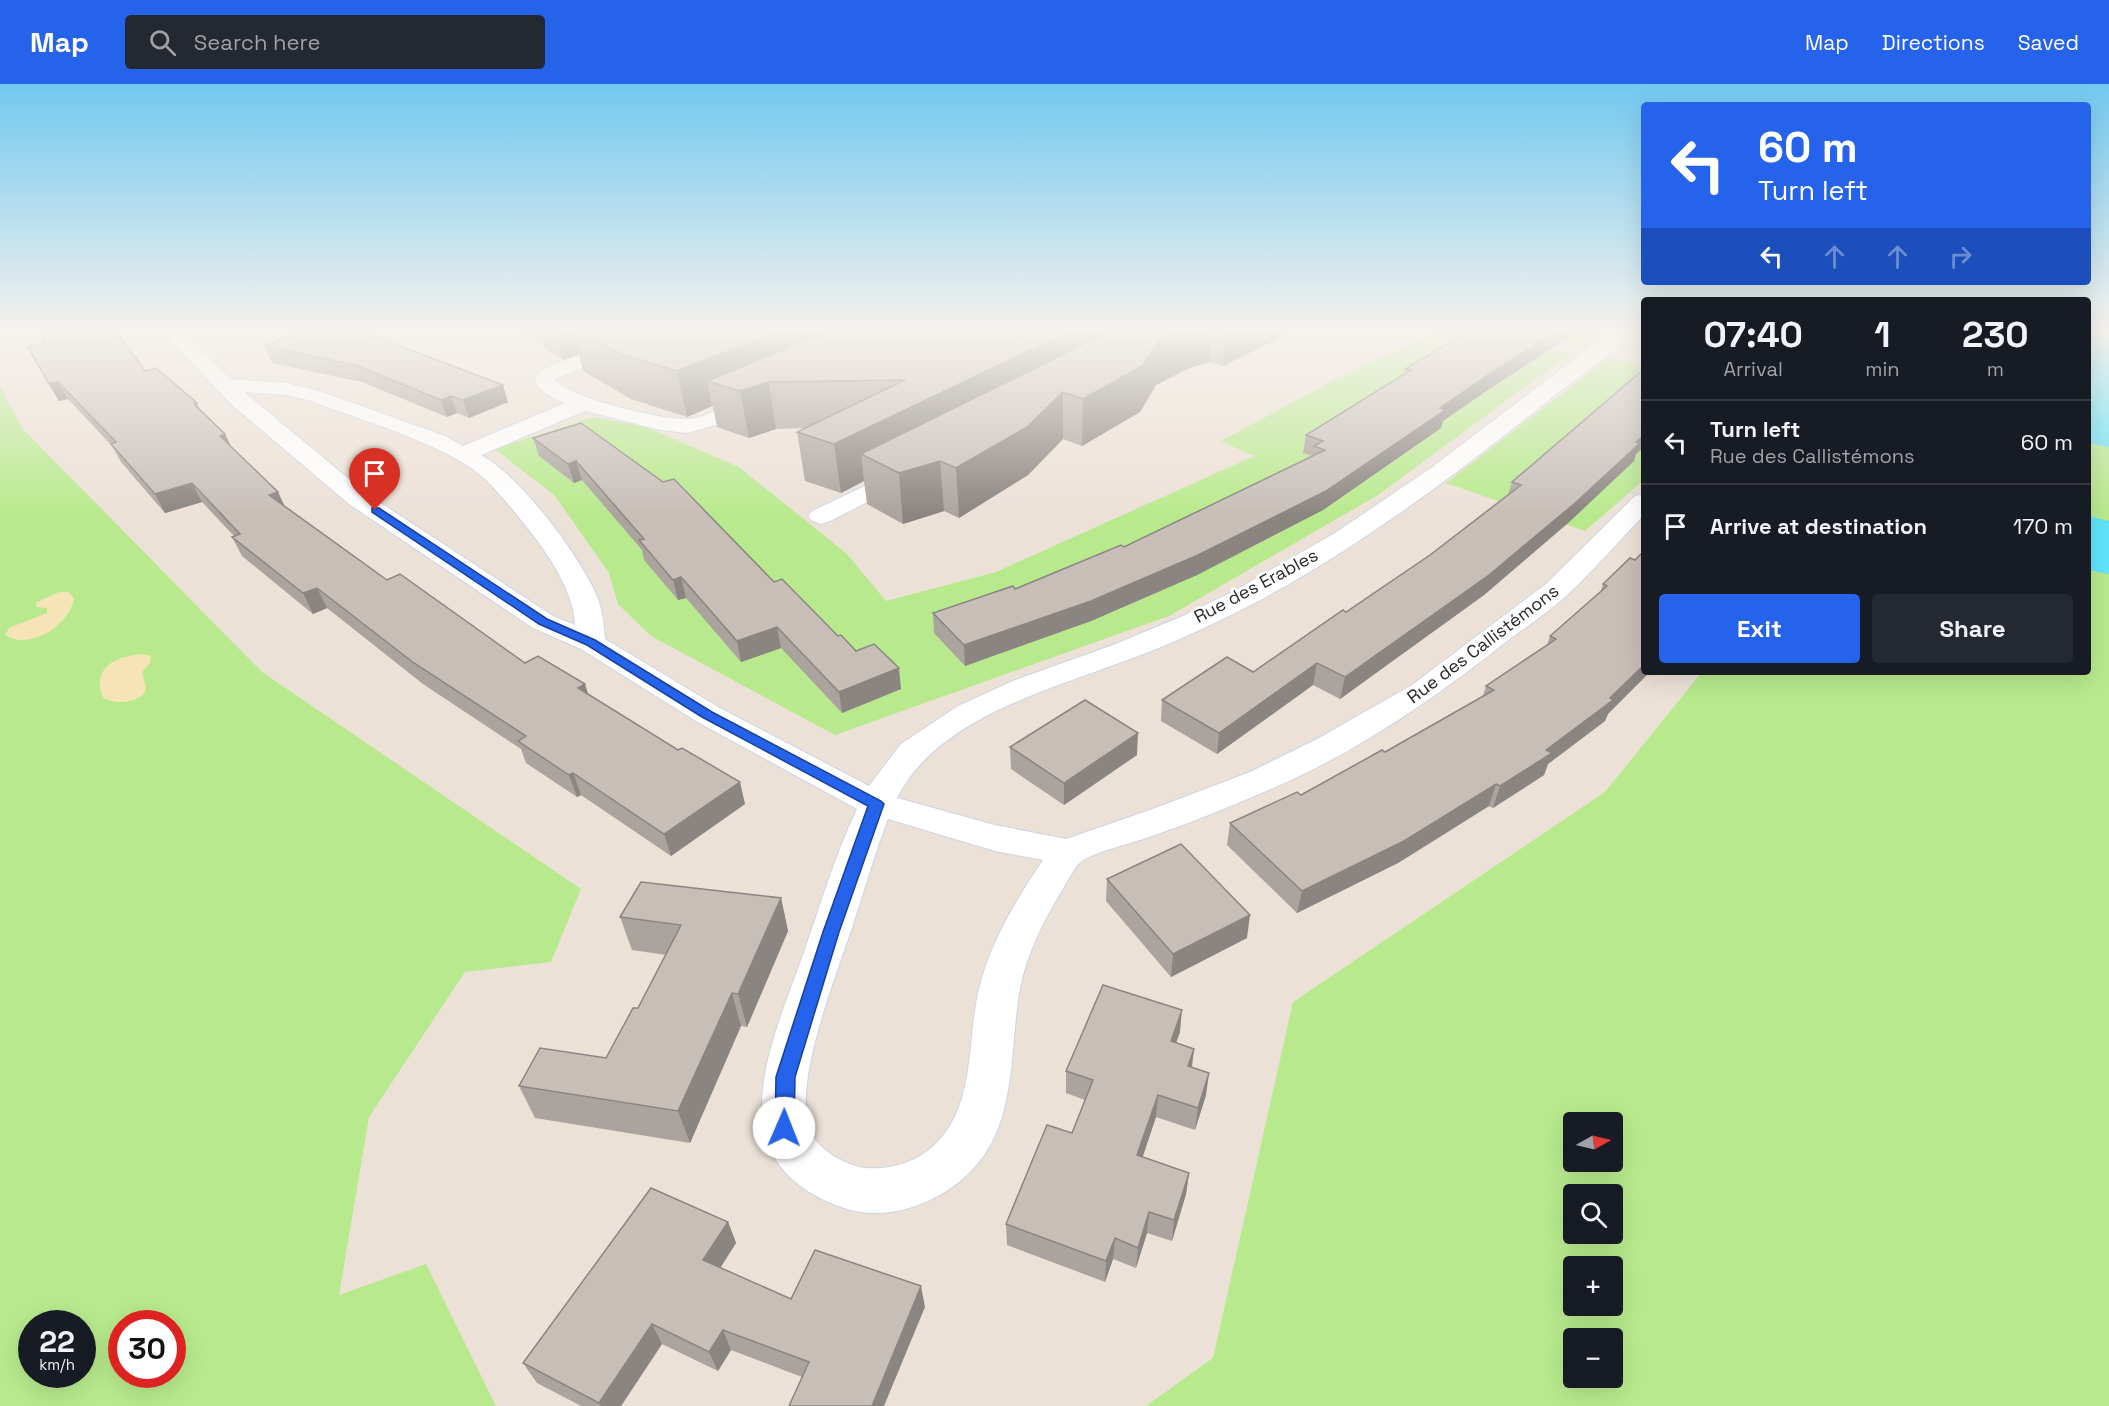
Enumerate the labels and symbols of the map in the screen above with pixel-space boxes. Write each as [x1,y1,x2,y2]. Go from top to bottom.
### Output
pin [349,448,400,510]
street label: Rue des Erables [1190,543,1322,628]
street label: Rue des Callistémons [1402,579,1563,708]
position arrow [752,1096,816,1160]
north arrow [1563,1112,1623,1172]
speed limit sign: 30 [108,1310,186,1388]

